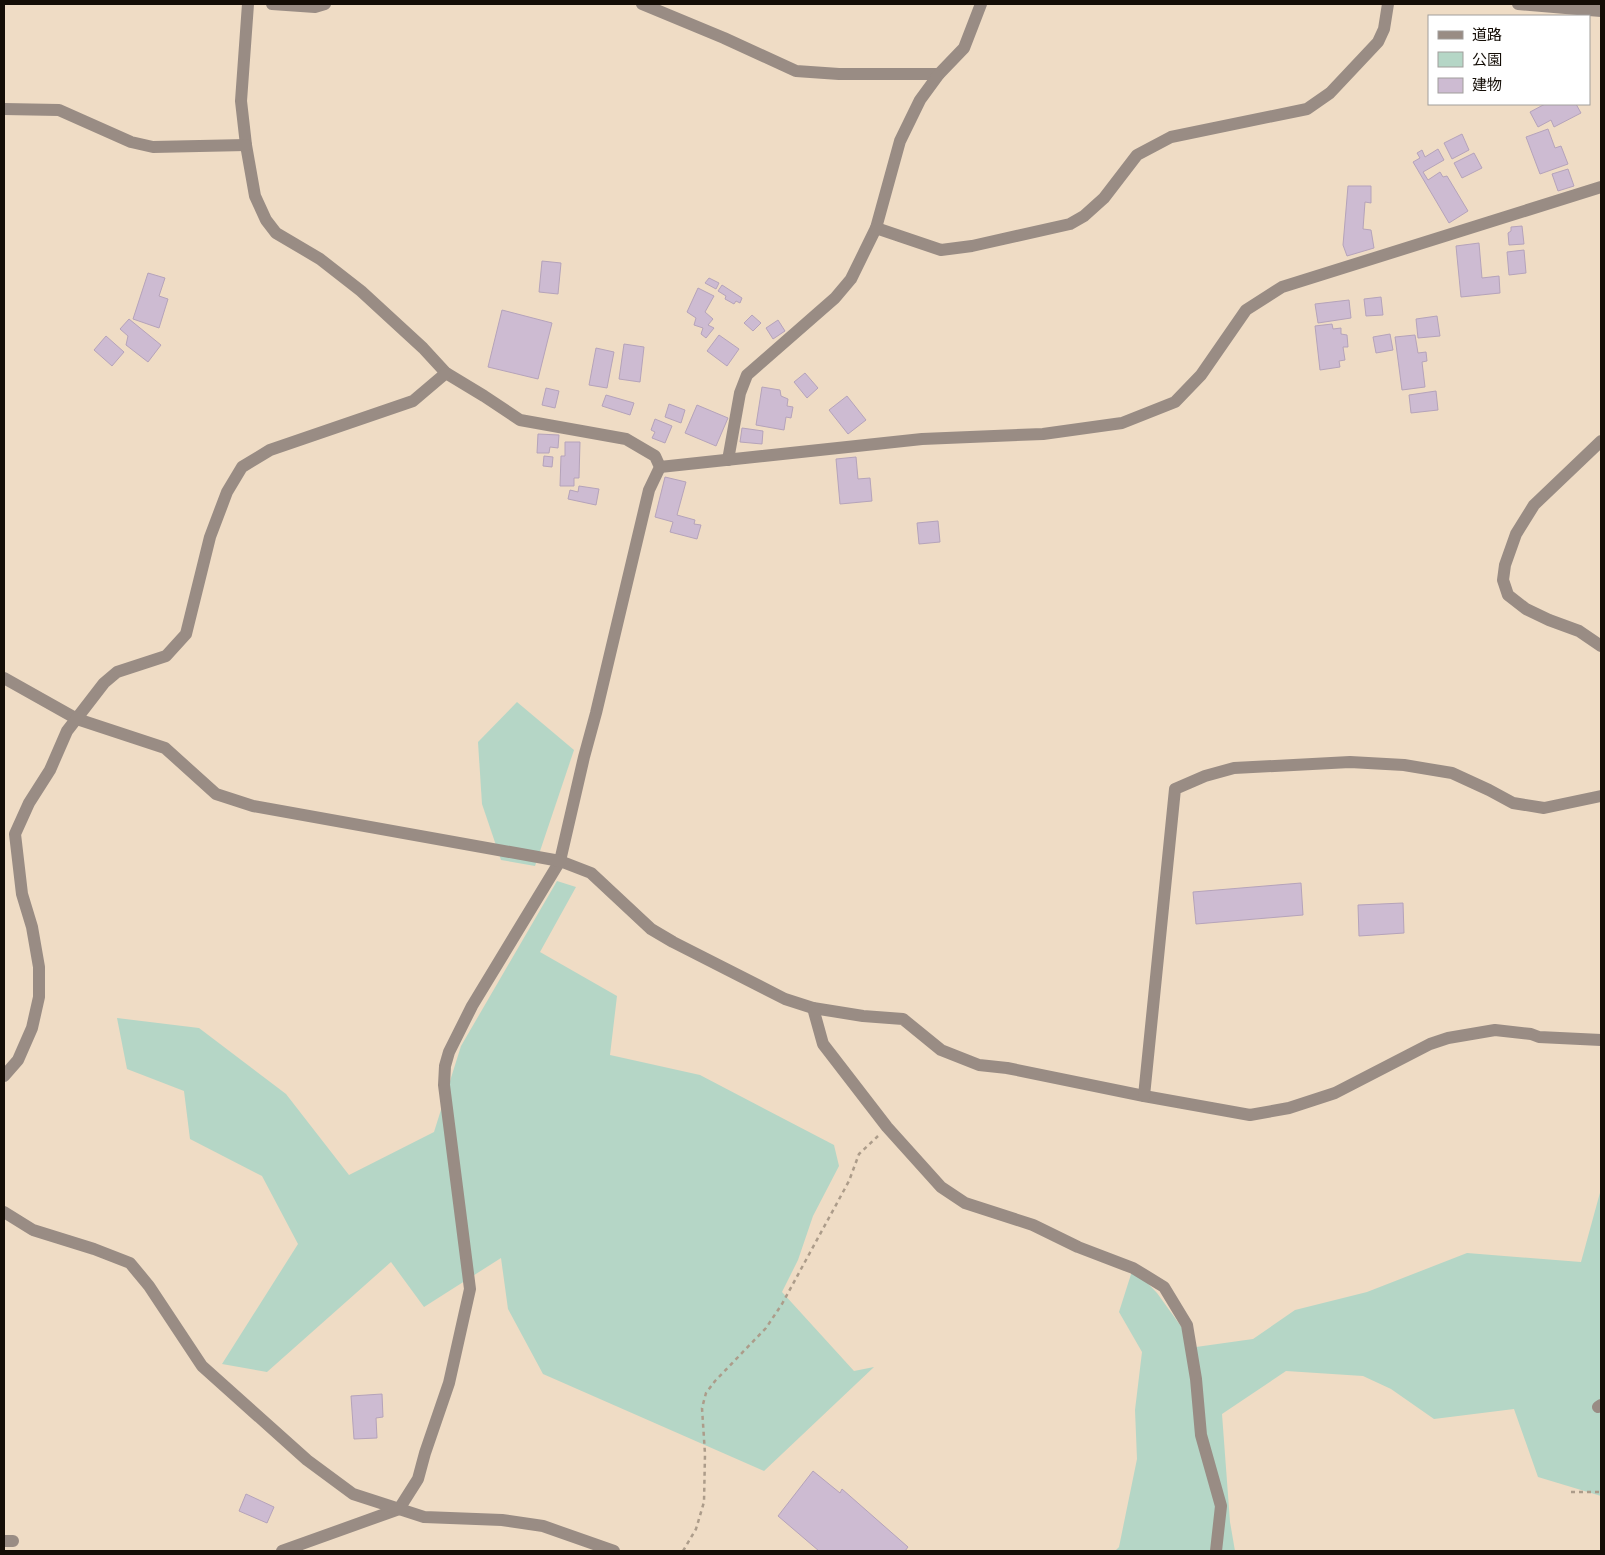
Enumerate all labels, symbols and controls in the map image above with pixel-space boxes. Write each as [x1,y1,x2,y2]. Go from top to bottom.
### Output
legend [1428,15,1590,105]
text: 道路 [1472,26,1502,44]
text: 公園 [1472,51,1502,69]
text: 建物 [1472,76,1502,94]

